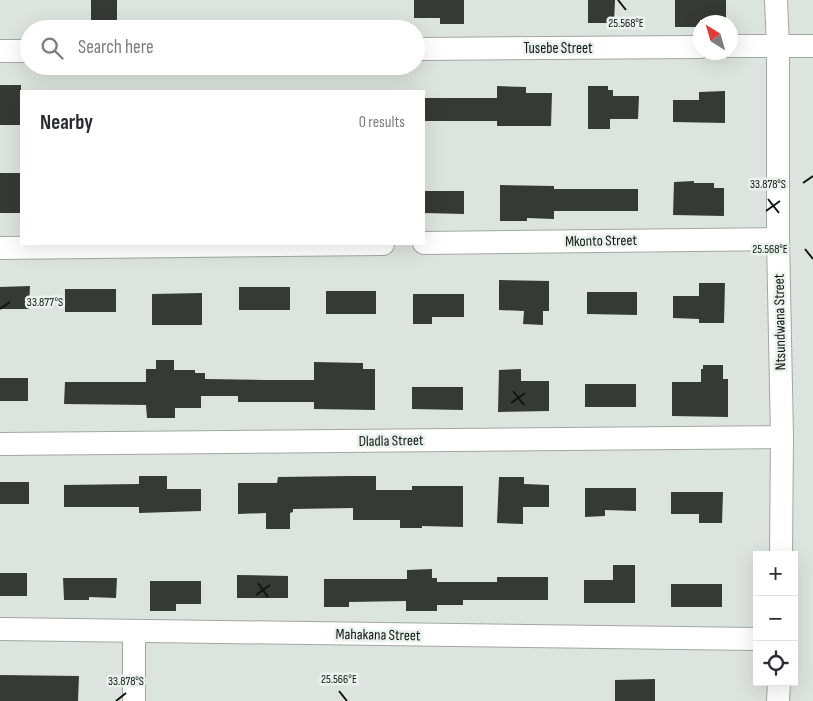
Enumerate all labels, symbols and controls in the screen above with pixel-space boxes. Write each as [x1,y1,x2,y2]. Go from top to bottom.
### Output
north arrow [693,15,738,60]
text: 25.568°E [608,16,644,31]
search box [20,20,425,75]
icon: search [38,34,66,62]
text: Search here [78,36,154,59]
street label: Tusebe Street [524,39,593,58]
text: Nearby [40,110,93,135]
text: 0 results [359,113,405,132]
text: 33.878°S [750,177,786,192]
street label: Mkonto Street [565,231,638,251]
text: 25.568°E [752,242,788,257]
street label: Ntsundwana Street [770,273,790,371]
text: 33.877°S [27,295,63,310]
street label: Dladla Street [358,431,424,451]
map controls [753,551,798,686]
button: + [753,551,798,596]
button: − [753,596,798,641]
street label: Mahakana Street [336,625,421,645]
button: locate [753,641,798,686]
text: 25.566°E [321,672,357,687]
text: 33.878°S [108,674,144,689]

